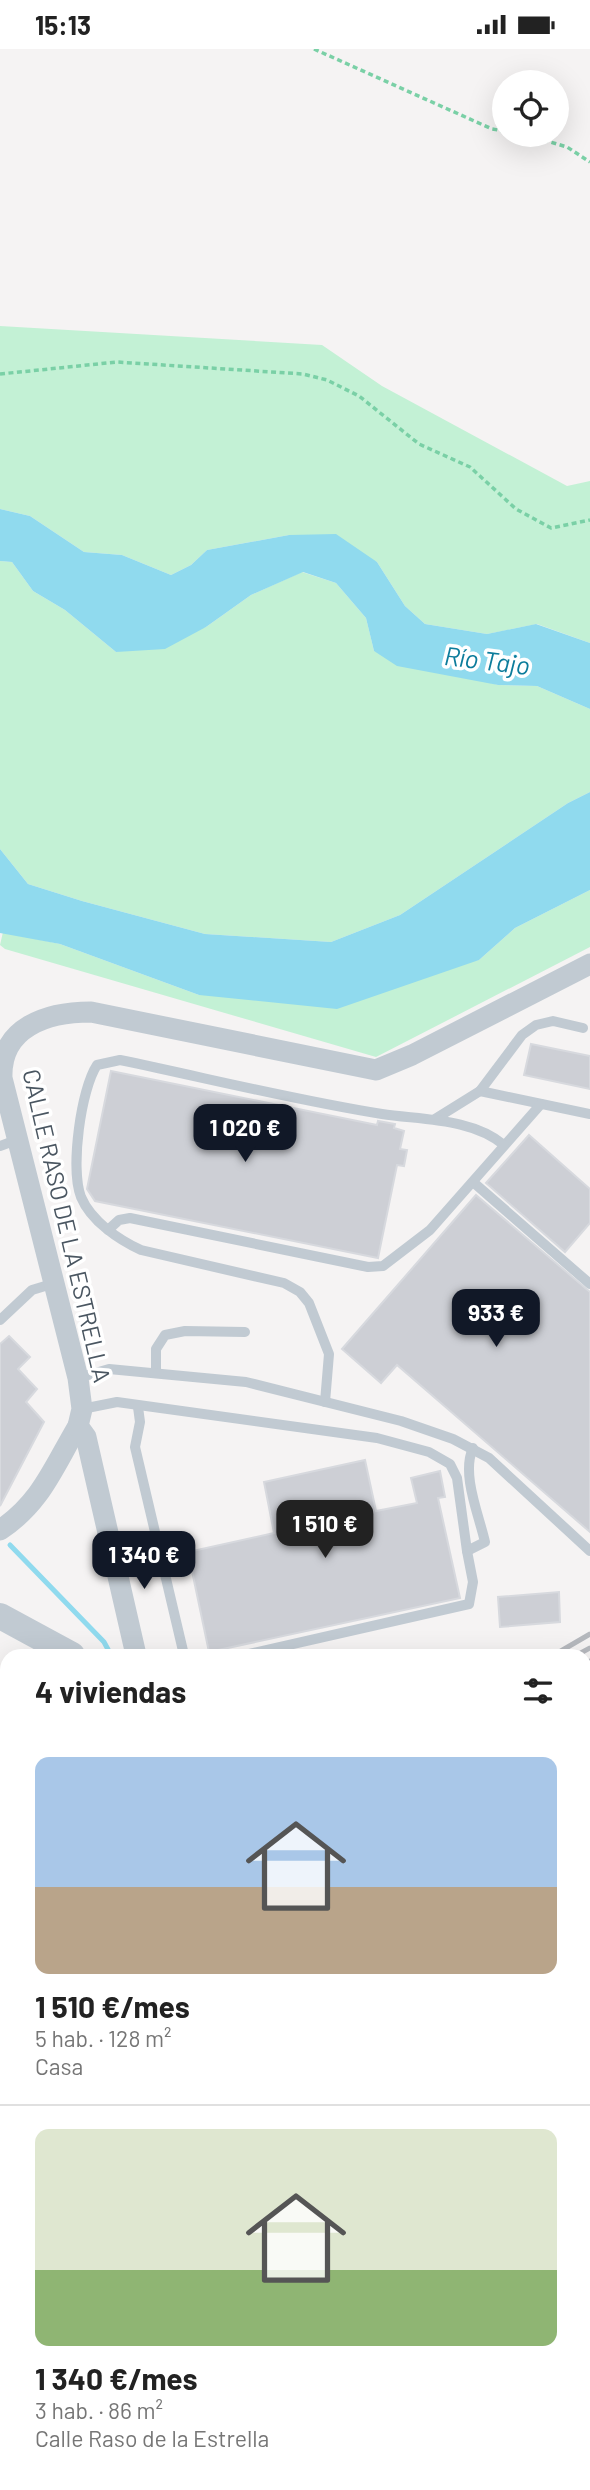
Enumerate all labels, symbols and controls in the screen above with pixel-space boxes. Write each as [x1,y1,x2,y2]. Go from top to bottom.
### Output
text: 15:13 [35,9,91,40]
map controls [492,70,569,147]
button: locate [492,70,569,147]
water label: Río Tajo [443,639,532,680]
street label: CALLE RASO DE LA ESTRELLA [17,1066,118,1385]
pin: 1 020 € [180,1105,310,1164]
text: 1 020 € [209,1113,281,1141]
pin: 933 € [447,1289,545,1349]
text: 933 € [468,1298,524,1326]
pin: 1 510 € [260,1501,390,1560]
text: 1 510 € [292,1509,358,1537]
pin: 1 340 € [79,1531,209,1591]
text: 1 340 € [108,1540,180,1568]
icon: filters [519,1672,557,1710]
text: 4 viviendas [35,1673,186,1709]
icon: home [233,1803,359,1929]
text: 1 510 €/mes [35,1988,190,2024]
text: 5 hab. · 128 m² [35,2024,172,2052]
text: Casa [35,2052,83,2080]
icon: home [233,2175,359,2301]
text: 1 340 €/mes [35,2360,198,2396]
text: 3 hab. · 86 m² [35,2396,163,2424]
text: Calle Raso de la Estrella [35,2424,269,2452]

